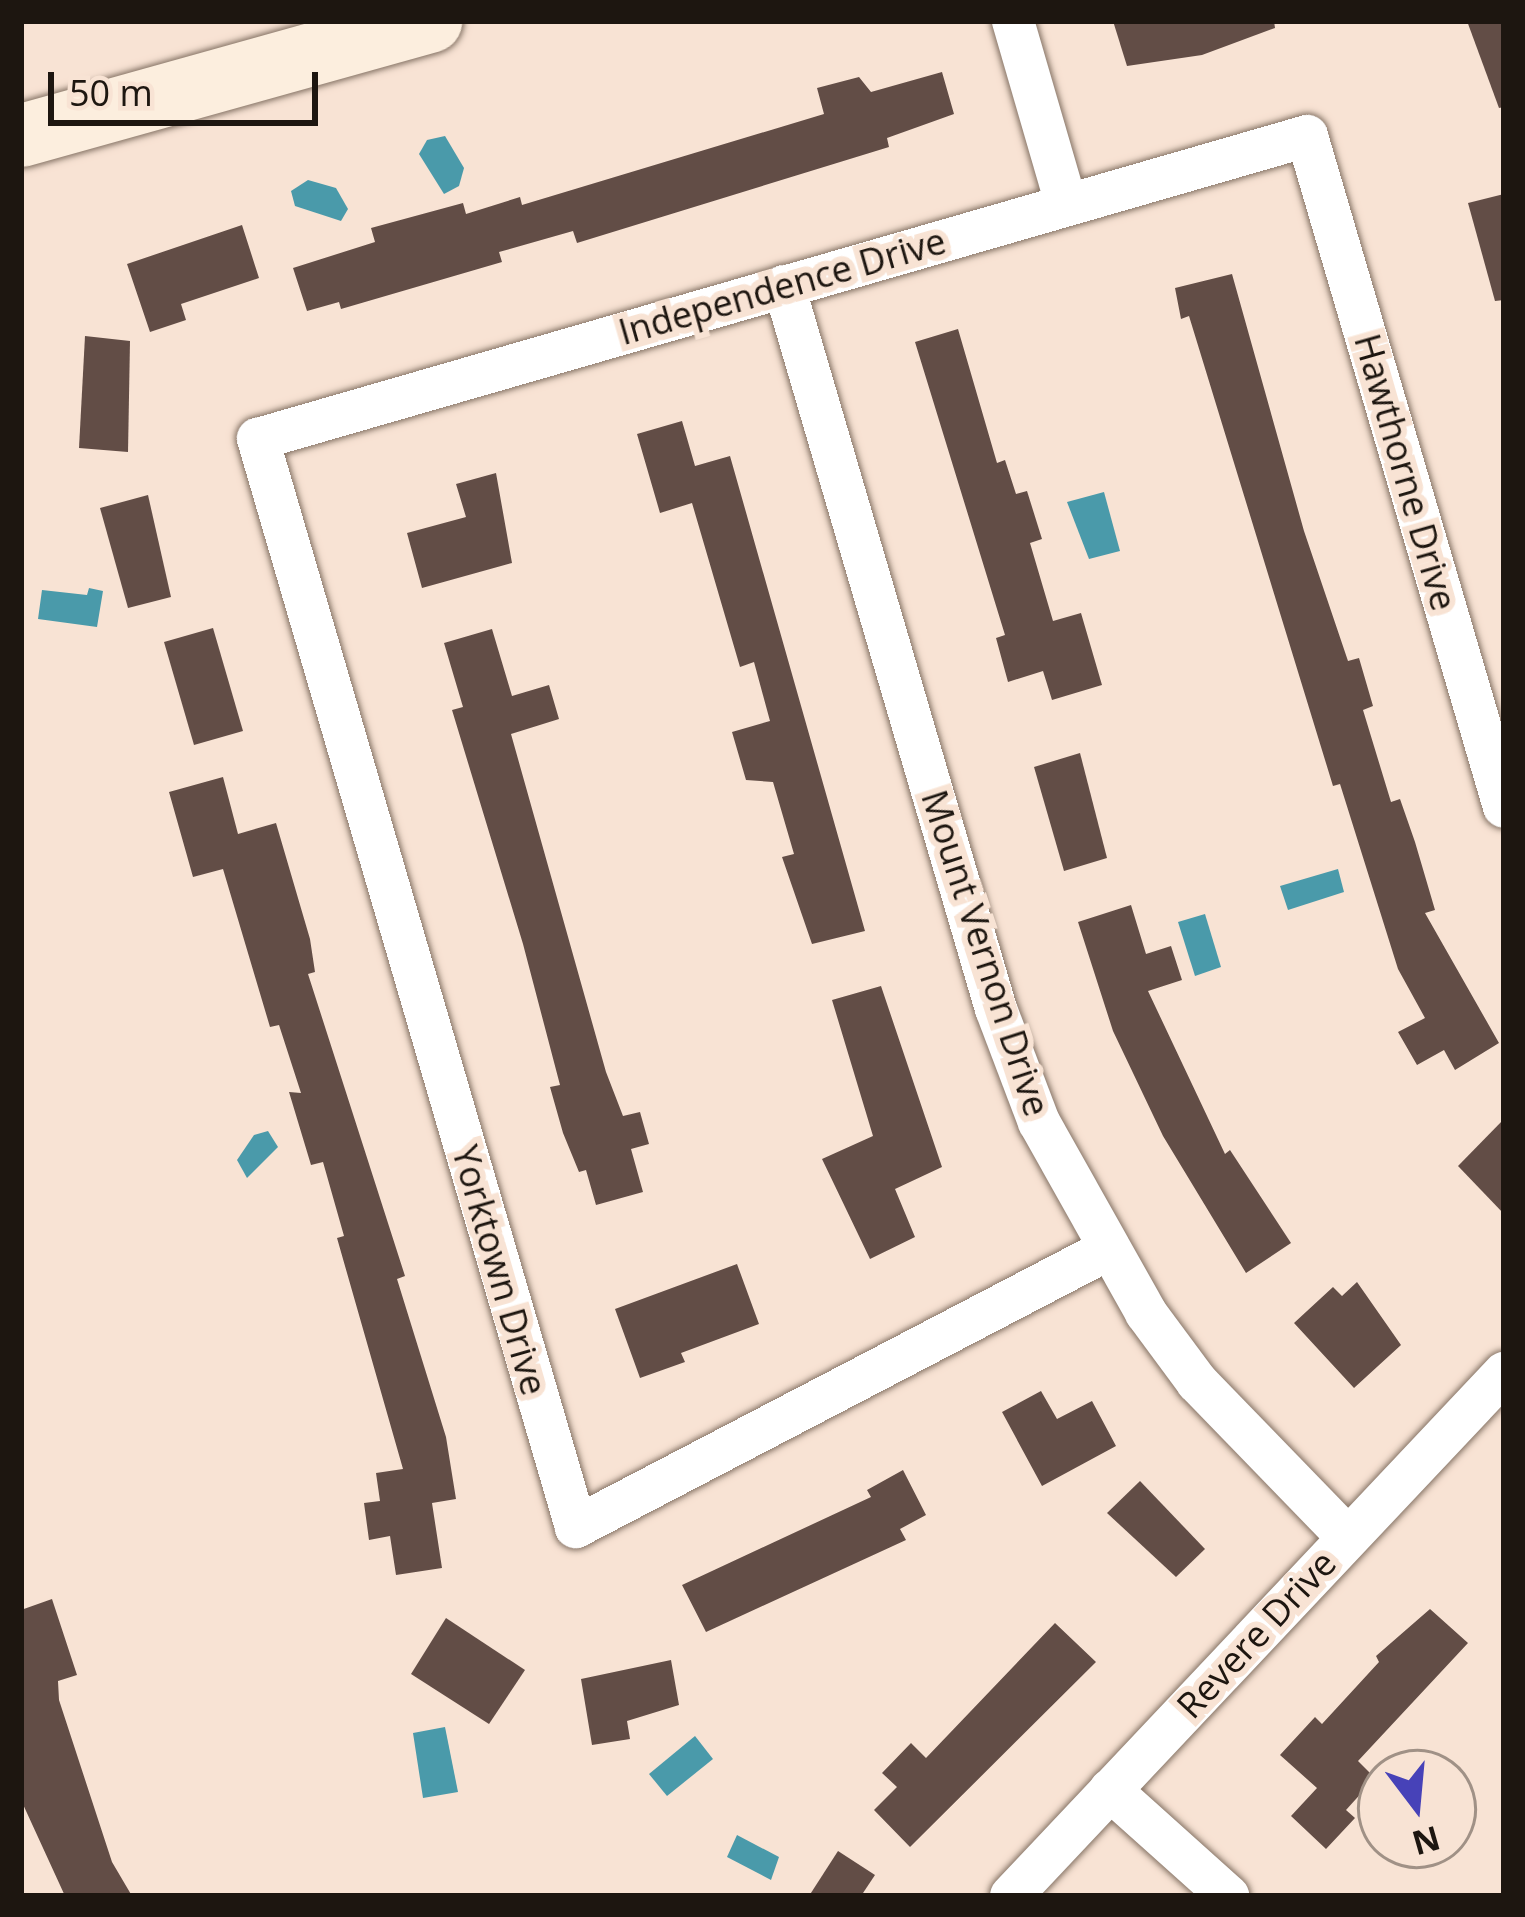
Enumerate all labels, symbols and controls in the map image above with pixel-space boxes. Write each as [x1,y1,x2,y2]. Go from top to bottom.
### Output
scale bar [54,48,324,122]
text: 50 m [69,68,153,117]
street label: Independence Drive [614,219,950,353]
street label: Hawthorne Drive [1346,329,1466,615]
street label: Mount Vernon Drive [913,785,1059,1121]
street label: Yorktown Drive [444,1140,556,1400]
street label: Revere Drive [1168,1541,1344,1727]
north arrow [1357,1749,1477,1869]
text: N [1407,1816,1445,1867]

